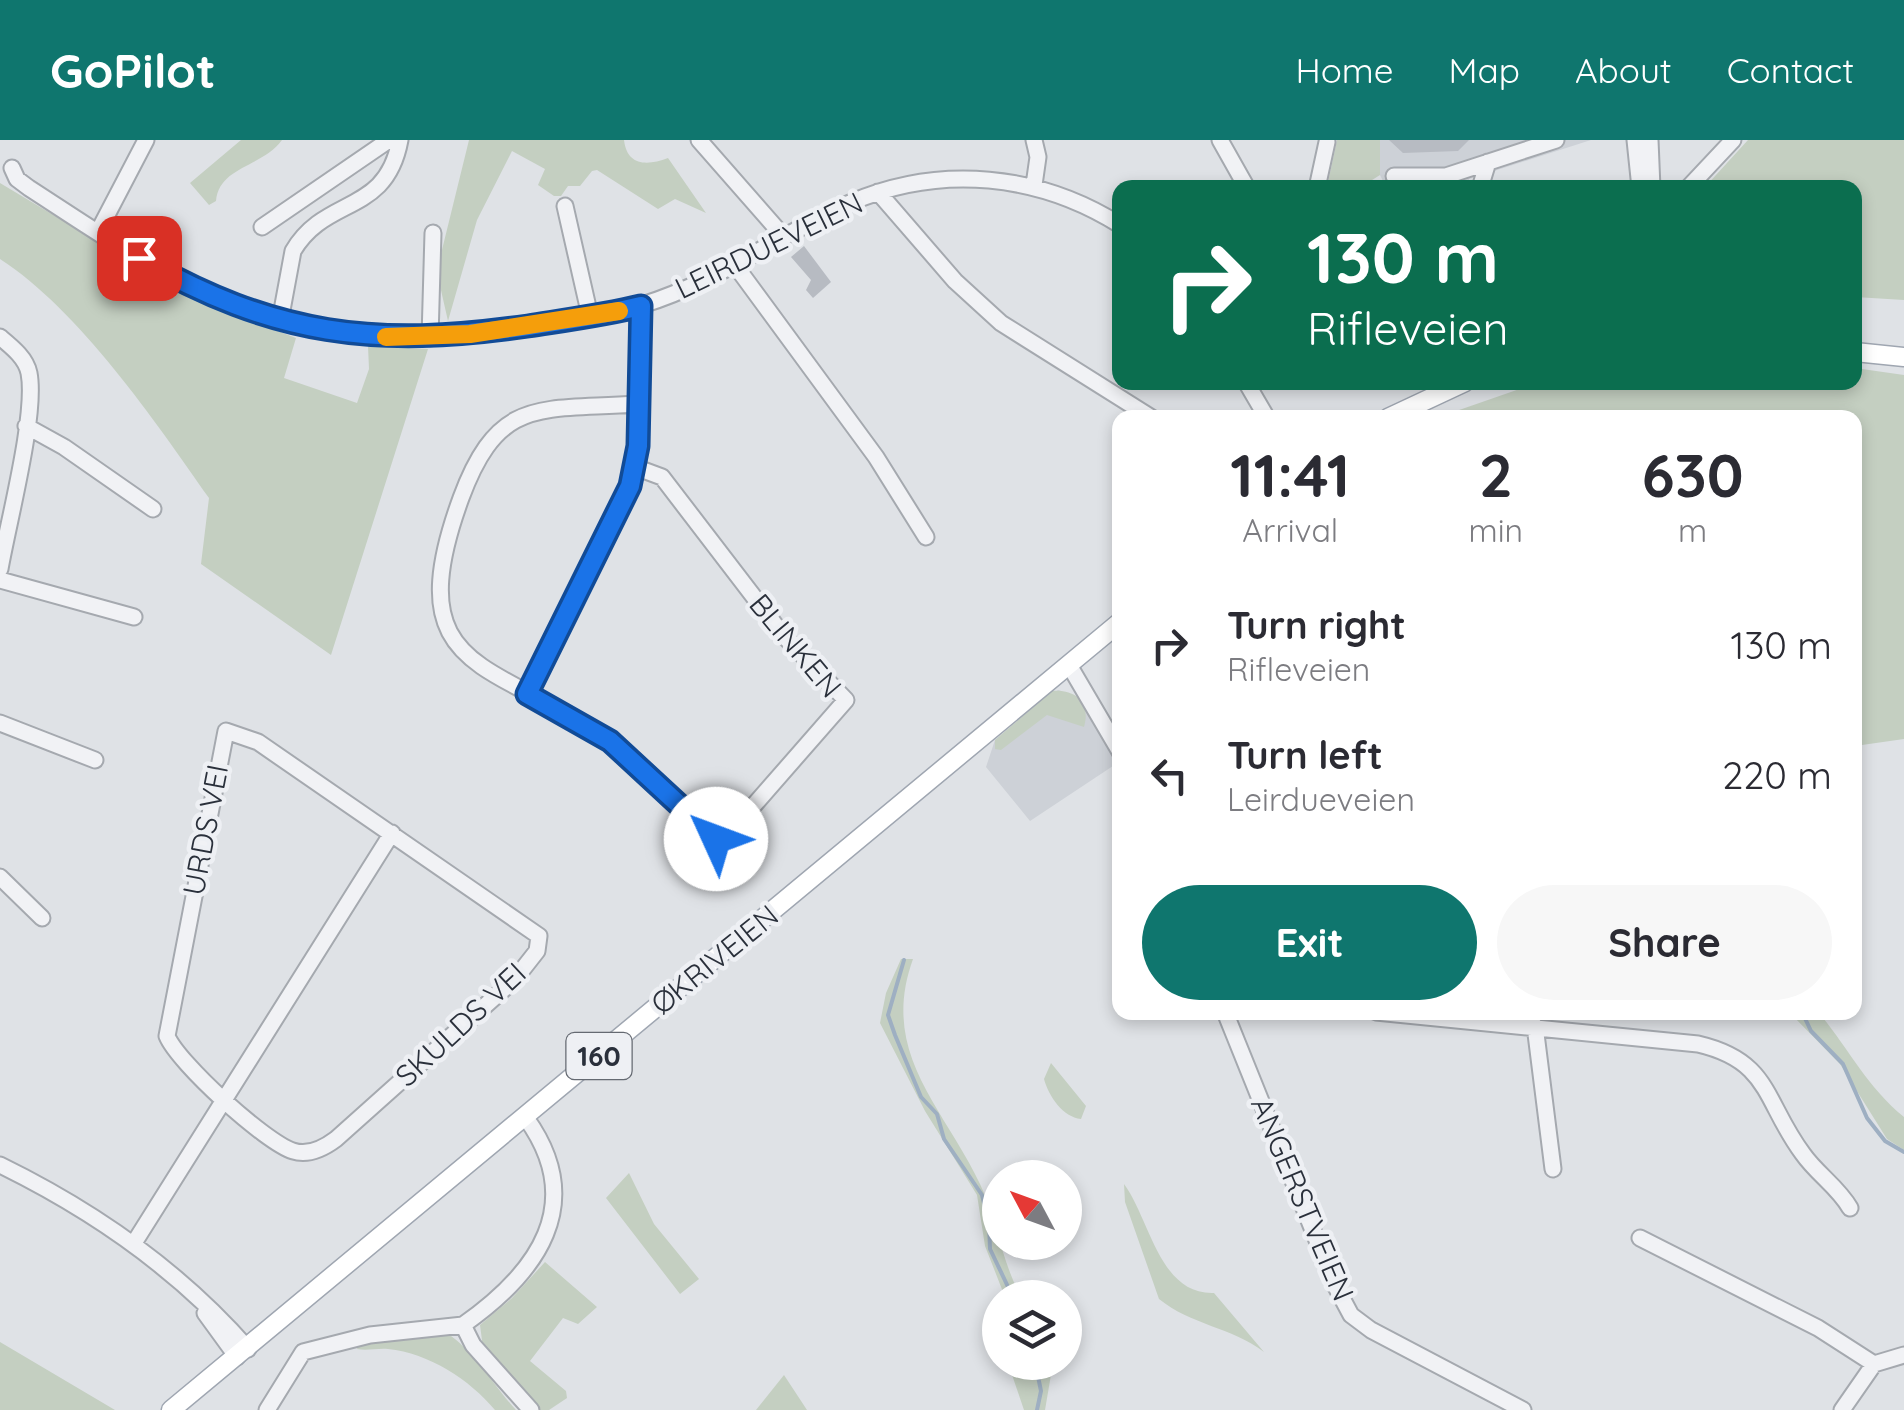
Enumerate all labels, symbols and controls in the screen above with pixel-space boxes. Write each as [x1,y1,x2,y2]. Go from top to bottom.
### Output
text: GoPilot [50,40,216,100]
text: Home [1296,48,1394,92]
text: Map [1449,48,1520,92]
text: About [1575,48,1672,92]
text: Contact [1727,48,1854,92]
street label: LEIRDUEVEIEN [669,183,869,307]
text: 130 m [1307,213,1499,301]
pin [97,216,182,301]
icon: right [1142,220,1272,350]
icon: arrive [112,231,167,286]
text: Rifleveien [1307,300,1509,356]
text: 11:41 [1230,437,1350,512]
text: 2 [1479,437,1513,512]
text: 630 [1641,437,1744,512]
text: Arrival [1242,510,1338,550]
text: min [1469,510,1523,550]
text: m [1678,510,1707,550]
street label: BLINKEN [741,586,850,705]
text: Turn right [1227,601,1406,649]
icon: right [1142,618,1197,673]
text: 130 m [1730,621,1832,669]
text: Rifleveien [1227,649,1370,689]
text: Turn left [1227,731,1383,779]
icon: left [1142,748,1197,803]
text: 220 m [1722,751,1832,799]
street label: URDS VEI [174,761,236,899]
text: Leirdueveien [1227,779,1415,819]
position arrow [664,787,768,891]
button: Exit [1142,885,1477,1000]
button: Share [1497,885,1832,1000]
street label: ØKRIVEIEN [643,896,786,1022]
street label: SKULDS VEI [387,954,534,1094]
road number: 160 [566,1033,632,1079]
street label: ANGERSTVEIEN [1243,1091,1363,1306]
north arrow [982,1160,1082,1260]
map controls [982,1160,1082,1380]
button: layers [982,1280,1082,1380]

